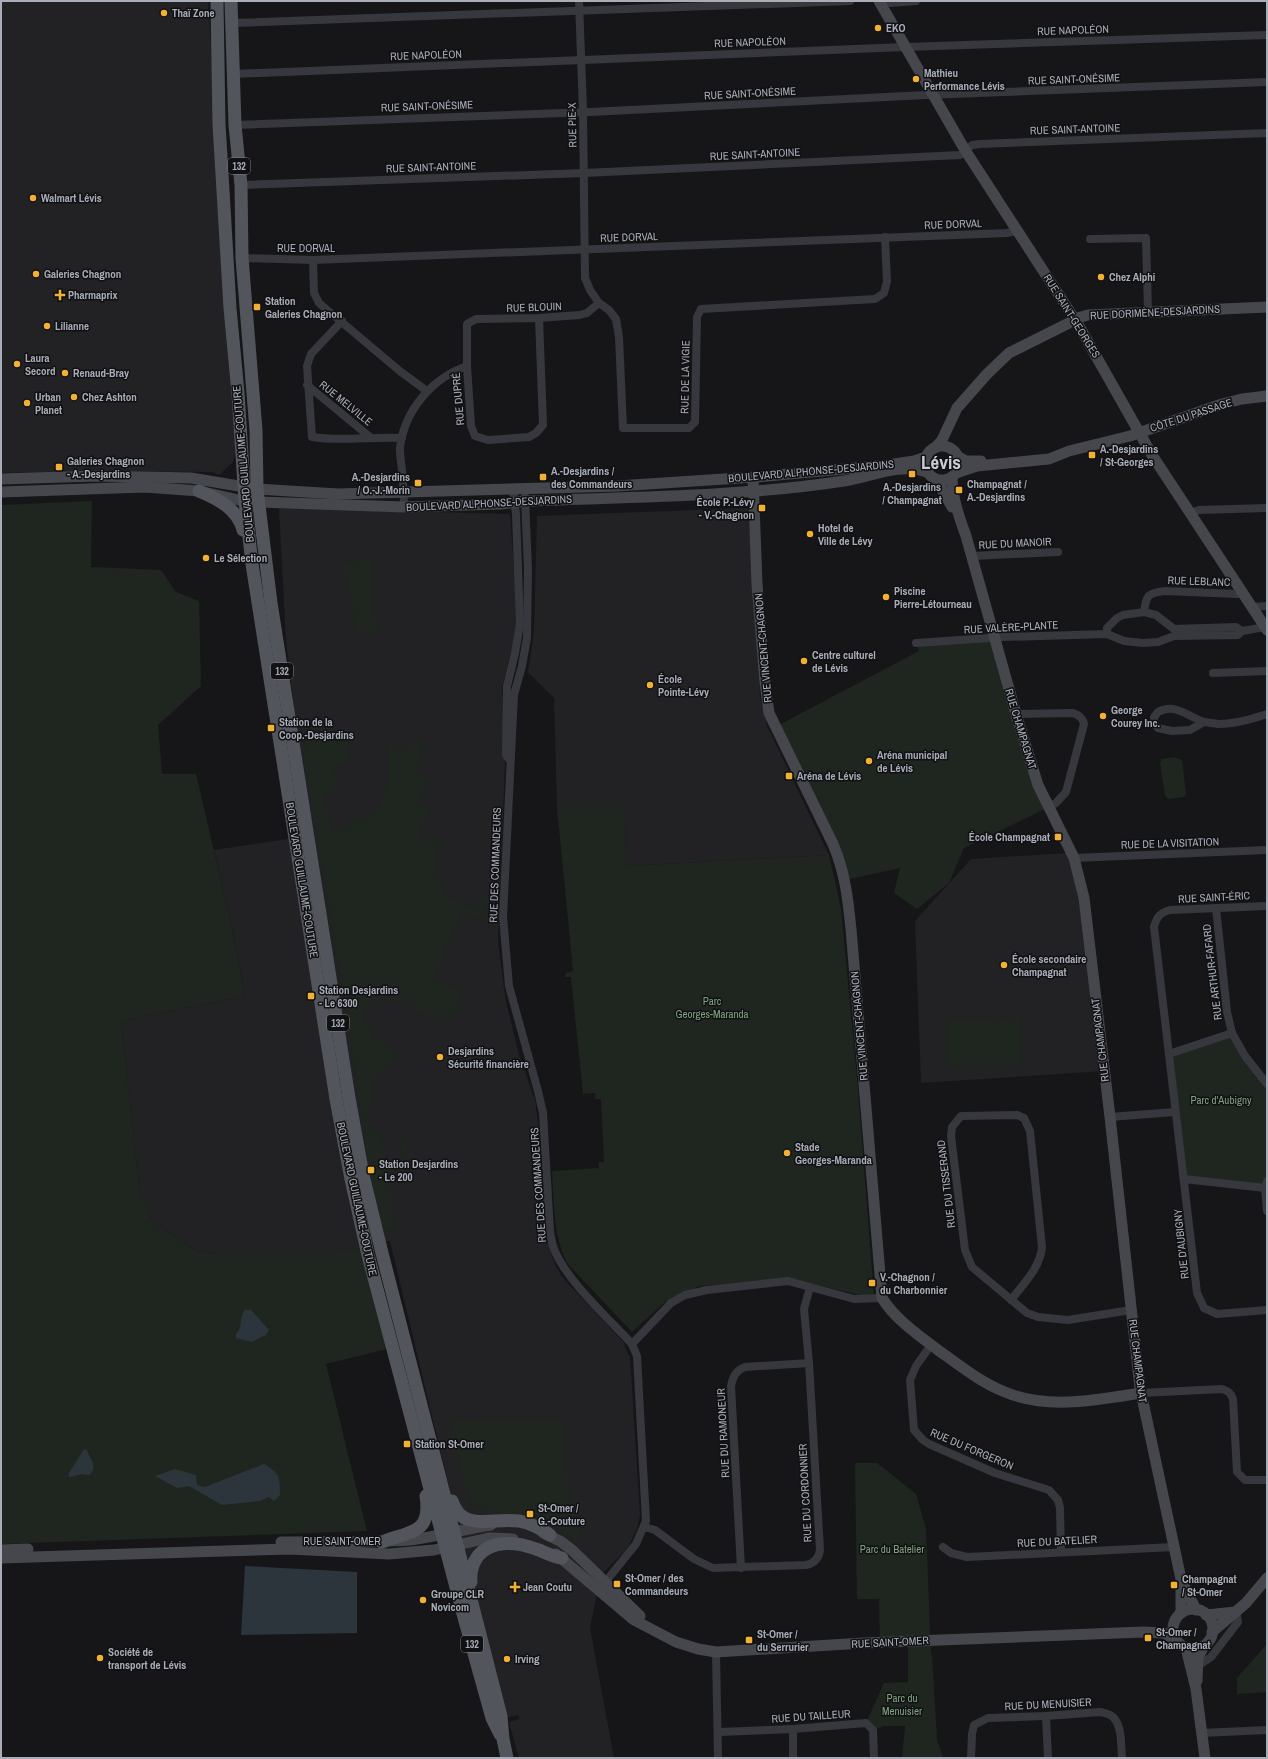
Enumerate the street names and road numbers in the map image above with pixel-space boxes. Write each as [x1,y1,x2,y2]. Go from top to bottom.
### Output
street label: RUE NAPOLÉON [1037,22,1109,38]
street label: RUE NAPOLÉON [714,34,786,50]
street label: RUE NAPOLÉON [390,47,462,63]
street label: RUE SAINT-ONÉSIME [1028,70,1120,88]
street label: RUE SAINT-ONÉSIME [704,84,796,102]
street label: RUE SAINT-ONÉSIME [381,97,473,115]
street label: RUE PIE-X [565,102,579,148]
street label: RUE SAINT-ANTOINE [1030,120,1120,138]
street label: RUE SAINT-ANTOINE [709,145,801,163]
road number: 132 [228,158,250,174]
street label: RUE SAINT-ANTOINE [386,158,476,176]
street label: RUE DORVAL [924,216,982,232]
street label: RUE DORVAL [600,229,658,245]
street label: RUE DORVAL [277,241,335,255]
street label: RUE SAINT-GEORGES [1041,271,1103,361]
street label: RUE BLOUIN [506,299,562,315]
street label: RUE DORIMÈNE-DESJARDINS [1090,302,1220,322]
street label: RUE DE LA VIGIE [677,340,693,414]
street label: RUE DUPRÉ [449,372,467,426]
street label: RUE MELVILLE [317,377,375,429]
street label: BOULEVARD GUILLAUME-COUTURE [229,385,257,543]
street label: CÔTE DU PASSAGE [1148,395,1234,435]
street label: BOULEVARD ALPHONSE-DESJARDINS [728,457,894,485]
street label: BOULEVARD ALPHONSE-DESJARDINS [406,492,572,514]
street label: RUE DU MANOIR [978,534,1052,552]
street label: RUE LEBLANC [1167,573,1231,589]
street label: RUE VINCENT-CHAGNON [751,593,775,703]
street label: RUE VALÈRE-PLANTE [963,618,1059,636]
road number: 132 [271,663,293,679]
street label: RUE CHAMPAGNAT [1002,687,1040,772]
street label: BOULEVARD GUILLAUME-COUTURE [283,801,321,959]
street label: RUE DES COMMANDEURS [486,807,504,923]
street label: RUE DE LA VISITATION [1121,834,1219,852]
street label: RUE SAINT-ÉRIC [1178,888,1251,906]
street label: RUE ARTHUR-FAFARD [1199,923,1225,1021]
street label: RUE VINCENT-CHAGNON [847,971,871,1081]
street label: RUE CHAMPAGNAT [1088,997,1112,1082]
road number: 132 [327,1015,349,1031]
street label: BOULEVARD GUILLAUME-COUTURE [334,1121,380,1277]
street label: RUE DES COMMANDEURS [527,1127,549,1243]
street label: RUE DU TISSERAND [934,1139,958,1229]
street label: RUE D'AUBIGNY [1170,1208,1192,1280]
street label: RUE CHAMPAGNAT [1126,1319,1150,1404]
street label: RUE DU RAMONEUR [714,1387,732,1478]
street label: RUE DU FORGERON [928,1425,1016,1473]
street label: RUE DU CORDONNIER [795,1443,815,1543]
street label: RUE DU BATELIER [1017,1532,1098,1550]
street label: RUE SAINT-OMER [303,1534,381,1548]
street label: RUE SAINT-OMER [851,1633,930,1651]
road number: 132 [461,1636,483,1652]
street label: RUE DU MENUISIER [1004,1695,1092,1713]
street label: RUE DU TAILLEUR [771,1706,852,1726]

